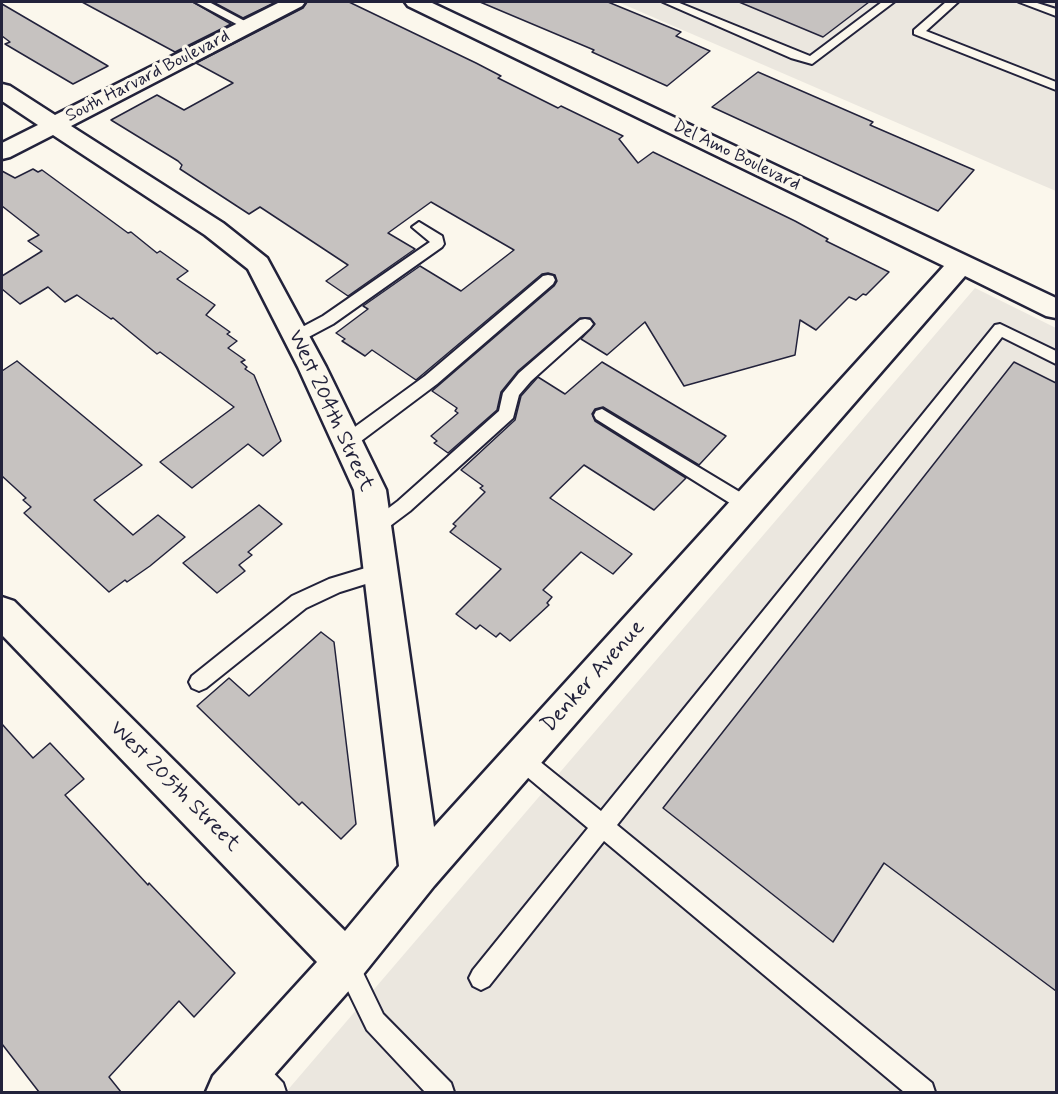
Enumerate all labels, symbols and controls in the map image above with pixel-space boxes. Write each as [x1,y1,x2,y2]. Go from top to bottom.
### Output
street label: South Harvard Boulevard [62,26,234,128]
street label: Del Amo Boulevard [669,116,803,196]
street label: West 204th Street [281,326,379,496]
street label: Denker Avenue [537,615,651,739]
street label: West 205th Street [103,716,245,858]

